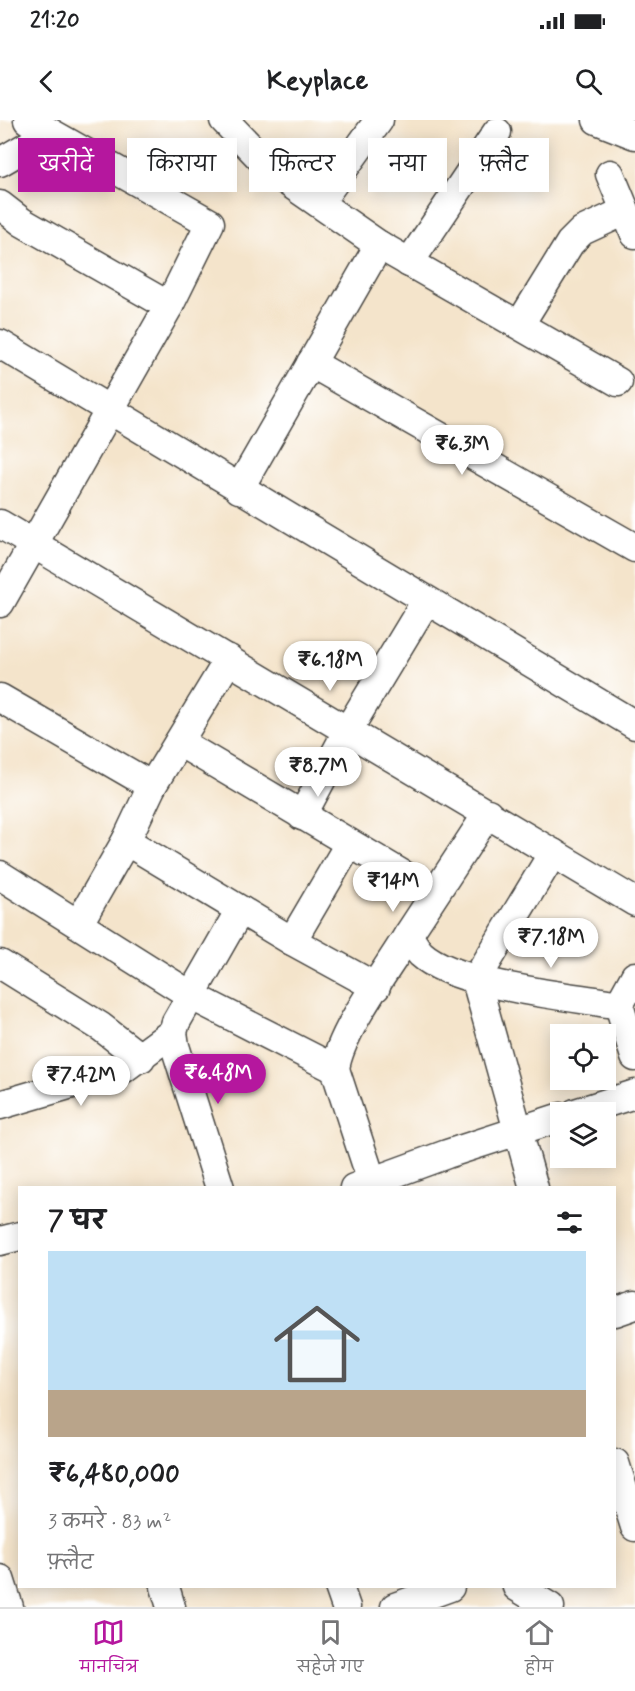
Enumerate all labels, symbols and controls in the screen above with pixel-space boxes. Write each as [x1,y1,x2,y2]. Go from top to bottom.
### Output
text: 21:20 [30,7,79,35]
text: Keyplace [267,64,368,99]
icon: back [30,65,63,98]
icon: search [572,65,605,98]
chip: खरीदें [18,138,115,192]
chip: किराया [127,138,237,192]
chip: फ़िल्टर [249,138,356,192]
chip: नया [368,138,447,192]
chip: फ़्लैट [459,138,549,192]
pin: ₹6.3M [420,425,504,476]
text: ₹6.3M [435,431,489,458]
pin: ₹6.18M [281,641,379,692]
text: ₹6.18M [297,647,363,674]
pin: ₹8.7M [276,747,360,798]
text: ₹8.7M [289,753,347,780]
pin: ₹14M [357,862,429,913]
text: ₹14M [367,868,419,895]
pin: ₹7.18M [502,918,600,969]
text: ₹7.18M [517,924,585,951]
map controls [550,1024,616,1168]
button: locate [550,1024,616,1090]
pin: ₹6.48M [169,1054,267,1105]
pin: ₹7.42M [32,1056,130,1107]
text: ₹6.48M [184,1060,252,1087]
text: ₹7.42M [46,1062,116,1089]
button: layers [550,1102,616,1168]
text: 7 घर [48,1205,105,1239]
icon: filters [553,1206,586,1239]
icon: home [263,1290,371,1398]
text: ₹6,480,000 [48,1458,180,1492]
text: 3 कमरे · 83 m² [48,1509,171,1536]
text: फ़्लैट [48,1550,94,1577]
tab: मानचित्र [79,1616,138,1684]
tab: सहेजे गए [297,1616,364,1684]
tab: होम [523,1616,556,1684]

